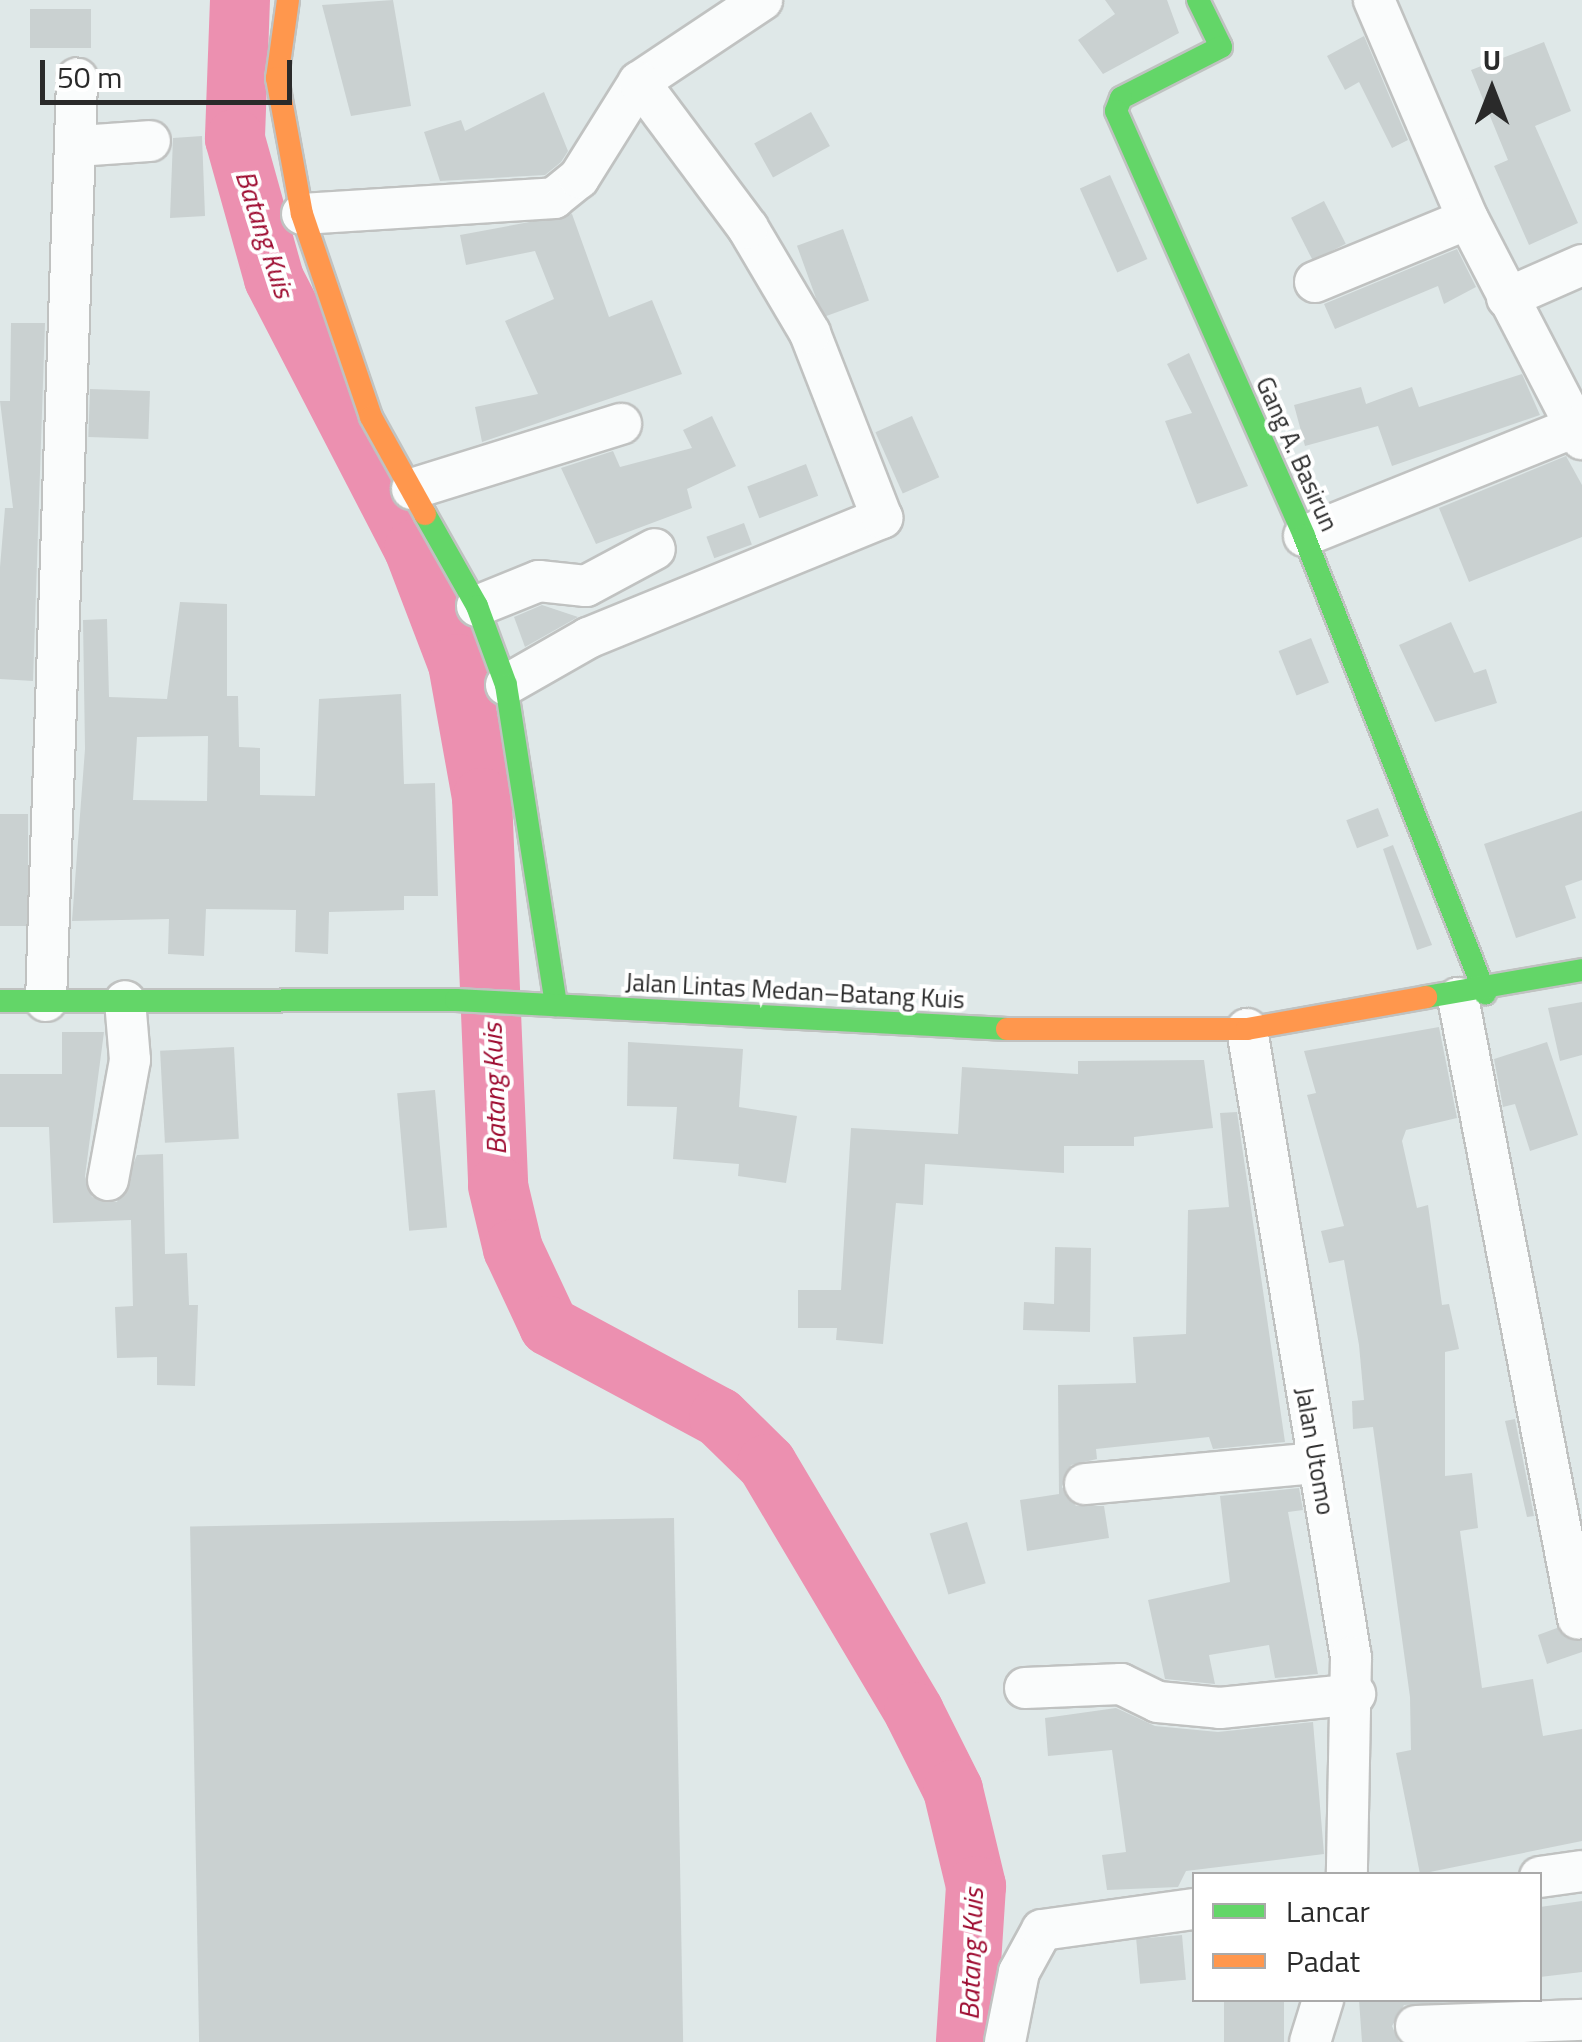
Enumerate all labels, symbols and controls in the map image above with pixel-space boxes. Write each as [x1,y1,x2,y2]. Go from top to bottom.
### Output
text: U [1483,38,1501,81]
scale bar [45,40,298,102]
north arrow [1442,40,1542,140]
text: 50 m [57,54,122,100]
water label: Batang Kuis [229,166,301,302]
street label: Gang A. Basirun [1250,372,1344,536]
street label: Jalan Lintas Medan–Batang Kuis [624,967,966,1015]
water label: Batang Kuis [475,1022,513,1156]
street label: Jalan Utomo [1289,1385,1341,1517]
legend [1192,1872,1542,2002]
water label: Batang Kuis [952,1887,990,2021]
text: Lancar [1286,1888,1370,1934]
text: Padat [1286,1938,1360,1984]

